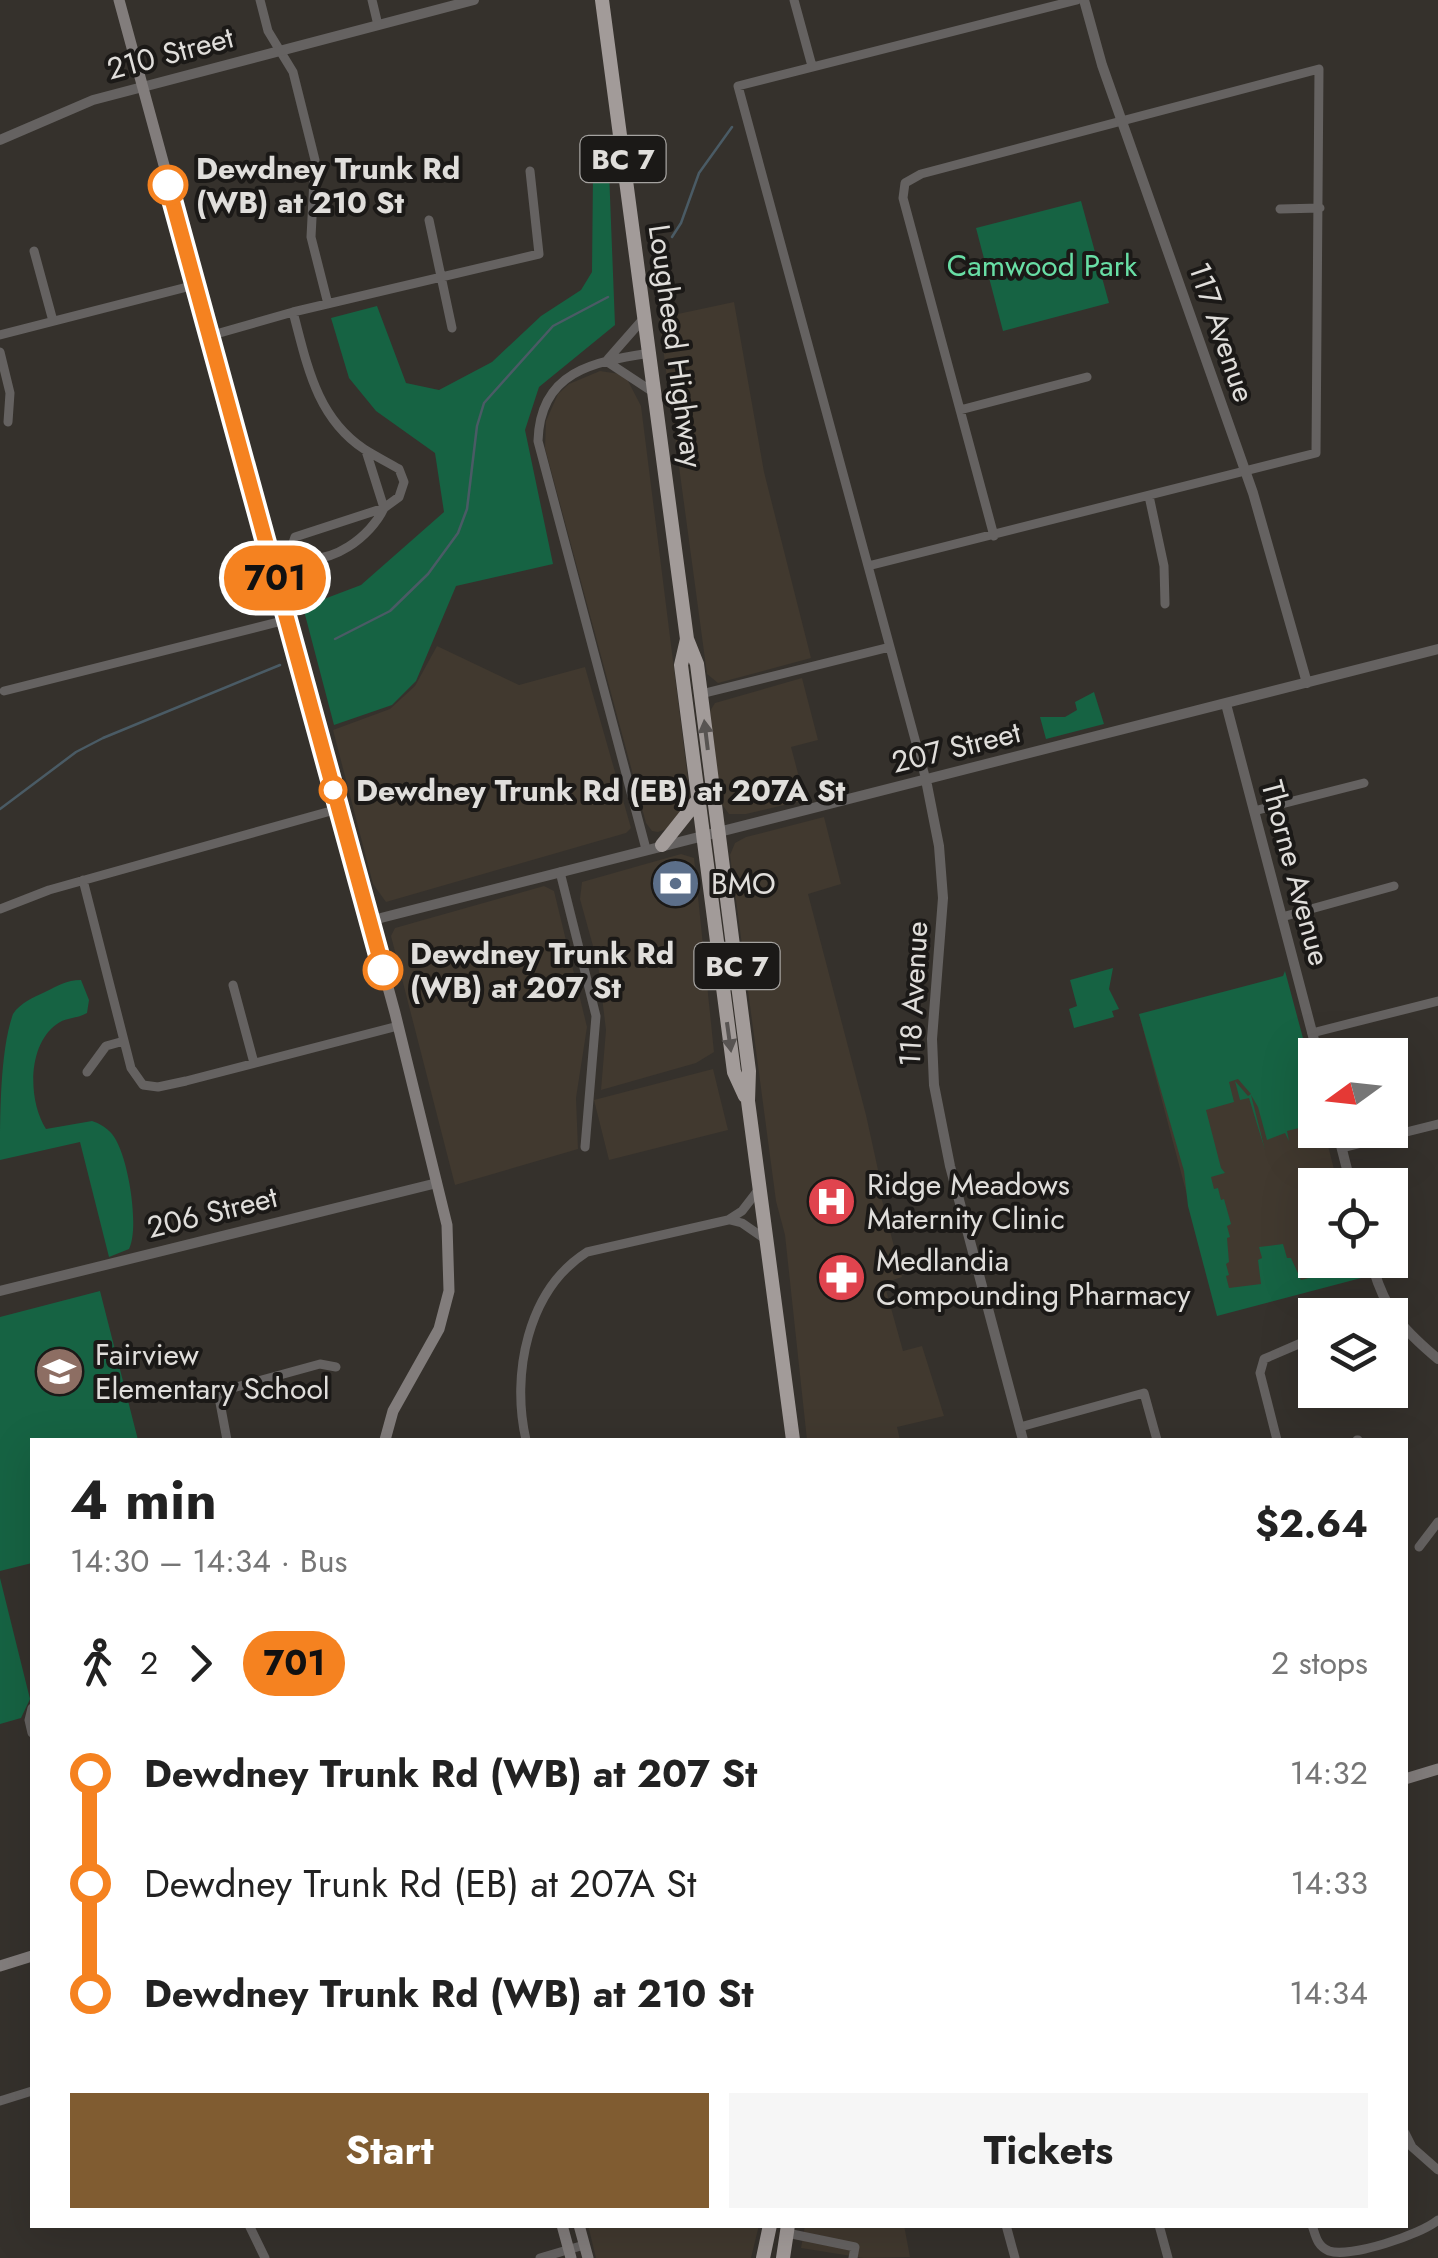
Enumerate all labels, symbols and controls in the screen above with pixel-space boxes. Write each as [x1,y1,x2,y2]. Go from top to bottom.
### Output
street label: 210 Street [102,15,239,90]
road number: BC 7 [580,136,666,182]
place label: Dewdney Trunk Rd (WB) at 210 St [196,147,460,224]
marker: Dewdney Trunk Rd (WB) at 210 St [149,166,187,204]
street label: Lougheed Highway [638,222,714,471]
park label: Camwood Park [947,244,1138,287]
street label: 117 Avenue [1178,256,1266,408]
line badge: 701 [218,546,332,610]
text: 701 [244,553,306,603]
street label: 207 Street [887,710,1026,784]
one-way arrow [698,719,714,750]
place label: Dewdney Trunk Rd (EB) at 207A St [356,769,846,812]
street label: Thorne Avenue [1251,776,1341,970]
marker: Dewdney Trunk Rd (EB) at 207A St [320,777,346,803]
bank icon: BMO [650,857,702,909]
place label: BMO [711,862,776,905]
street label: 118 Avenue [888,920,938,1068]
place label: Dewdney Trunk Rd (WB) at 207 St [410,932,674,1009]
road number: BC 7 [694,943,780,989]
marker: Dewdney Trunk Rd (WB) at 207 St [364,951,402,989]
one-way arrow [722,1022,738,1053]
north arrow [1298,1038,1408,1148]
map controls [1298,1038,1408,1408]
place label: Ridge Meadows Maternity Clinic [867,1163,1070,1240]
button: locate [1298,1168,1408,1278]
street label: 206 Street [142,1175,282,1249]
hospital icon: Ridge Meadows Maternity Clinic [806,1175,858,1227]
place label: Medlandia Compounding Pharmacy [876,1239,1191,1316]
pharmacy icon: Medlandia Compounding Pharmacy [815,1251,867,1303]
button: layers [1298,1298,1408,1408]
place label: Fairview Elementary School [95,1333,330,1410]
school or university icon: Fairview Elementary School [34,1345,86,1397]
text: 4 min [70,1460,217,1540]
text: $2.64 [1255,1496,1368,1551]
text: 14:30 – 14:34 · Bus [70,1538,347,1584]
icon: walk [70,1636,125,1691]
icon: forward [173,1636,228,1691]
text: 701 [263,1638,325,1688]
text: 2 [140,1640,158,1686]
text: 2 stops [1271,1640,1368,1686]
text: Dewdney Trunk Rd (WB) at 207 St [144,1746,757,1801]
text: 14:32 [1290,1750,1368,1796]
text: Dewdney Trunk Rd (EB) at 207A St [144,1856,696,1911]
text: 14:33 [1290,1860,1368,1906]
text: Dewdney Trunk Rd (WB) at 210 St [144,1966,754,2021]
text: 14:34 [1289,1970,1368,2016]
button: Start [70,2093,709,2208]
button: Tickets [729,2093,1368,2208]

